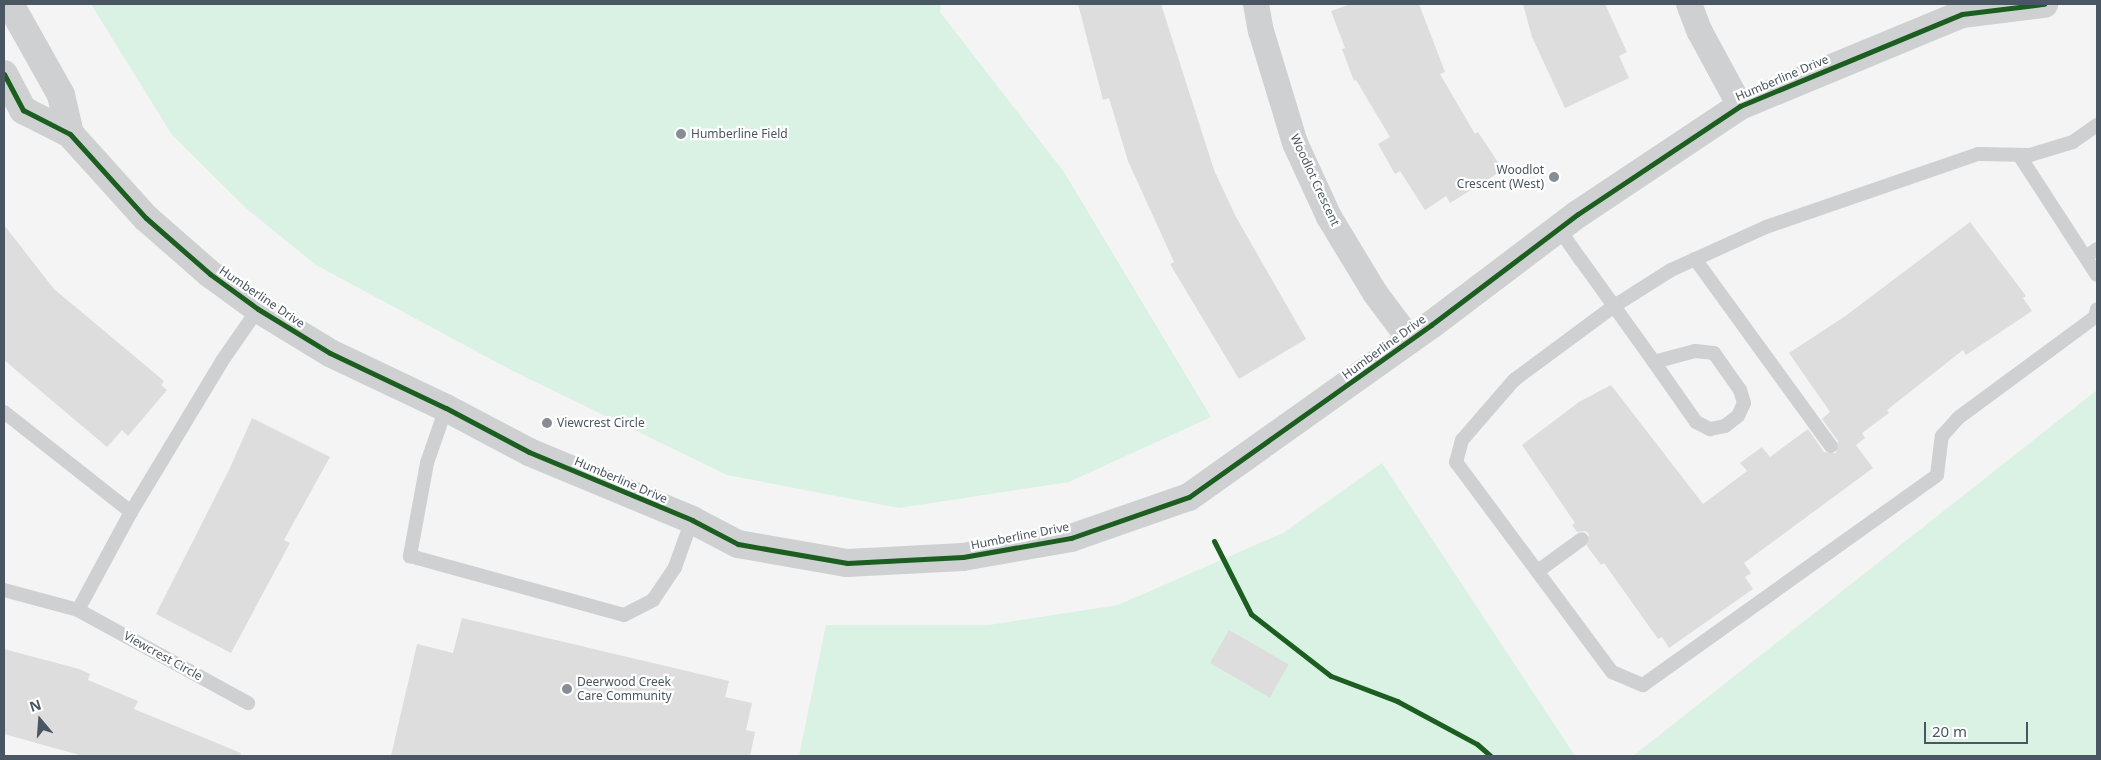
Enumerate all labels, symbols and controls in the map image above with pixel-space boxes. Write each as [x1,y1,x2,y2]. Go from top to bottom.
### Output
street label: Humberline Drive [1733,52,1831,104]
place label: Humberline Field [691,127,788,141]
marker: Humberline Field [675,128,687,140]
street label: Woodlot Crescent [1287,132,1343,228]
place label: Woodlot Crescent (West) [1457,163,1544,191]
marker: Woodlot Crescent (West) [1548,171,1560,183]
street label: Humberline Drive [217,263,307,331]
street label: Humberline Drive [1339,312,1429,382]
place label: Viewcrest Circle [557,416,645,430]
marker: Viewcrest Circle [541,417,553,429]
street label: Humberline Drive [572,454,670,506]
street label: Humberline Drive [970,519,1070,553]
street label: Viewcrest Circle [121,628,205,684]
place label: Deerwood Creek Care Community [577,675,672,703]
marker: Deerwood Creek Care Community [561,683,573,695]
text: N [27,694,44,716]
north arrow [15,695,65,745]
scale bar [1926,712,2030,744]
text: 20 m [1932,721,1967,741]

